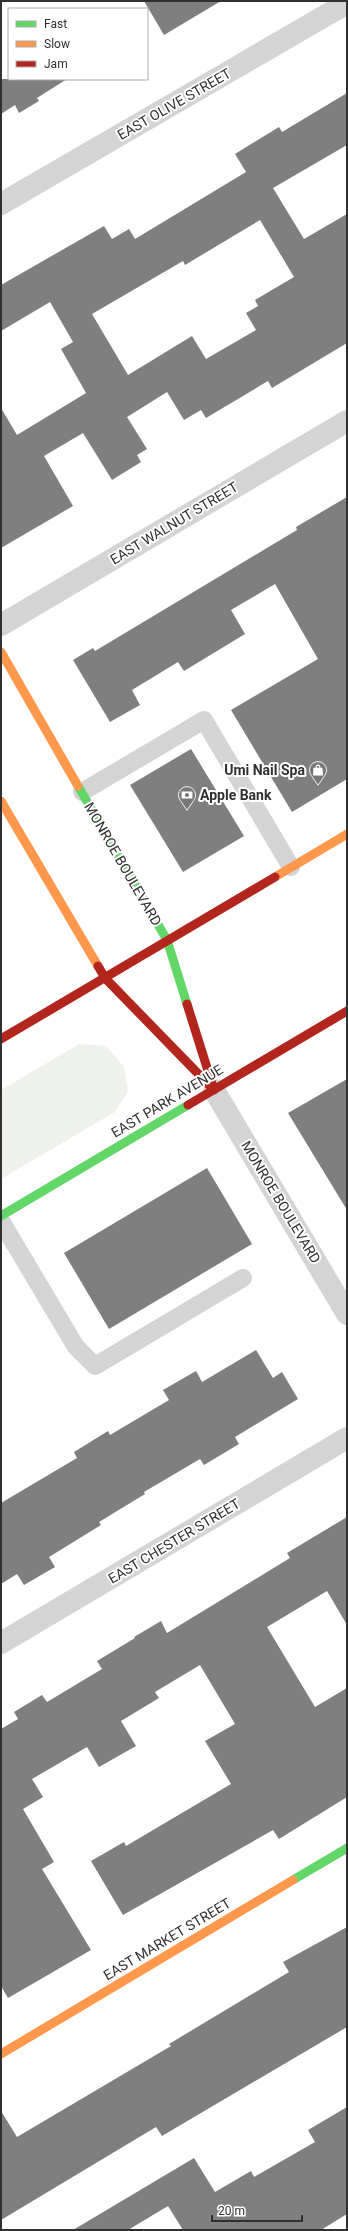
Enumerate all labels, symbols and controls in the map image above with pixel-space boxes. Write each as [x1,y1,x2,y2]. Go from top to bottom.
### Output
legend [8,8,148,80]
text: Fast [44,17,67,31]
text: Slow [44,37,70,51]
text: Jam [44,57,68,71]
street label: EAST OLIVE STREET [115,65,234,143]
street label: EAST WALNUT STREET [107,478,241,567]
shop icon: Umi Nail Spa [308,760,328,785]
place label: Umi Nail Spa [224,762,305,778]
bank icon: Apple Bank [177,785,197,810]
place label: Apple Bank [200,787,272,803]
street label: MONROE BOULEVARD [81,799,165,929]
street label: EAST PARK AVENUE [108,1061,226,1141]
street label: MONROE BOULEVARD [238,1138,324,1266]
street label: EAST CHESTER STREET [105,1495,243,1587]
street label: EAST MARKET STREET [101,1894,234,1983]
scale bar [212,2197,302,2223]
text: 20 m [218,2204,245,2218]

